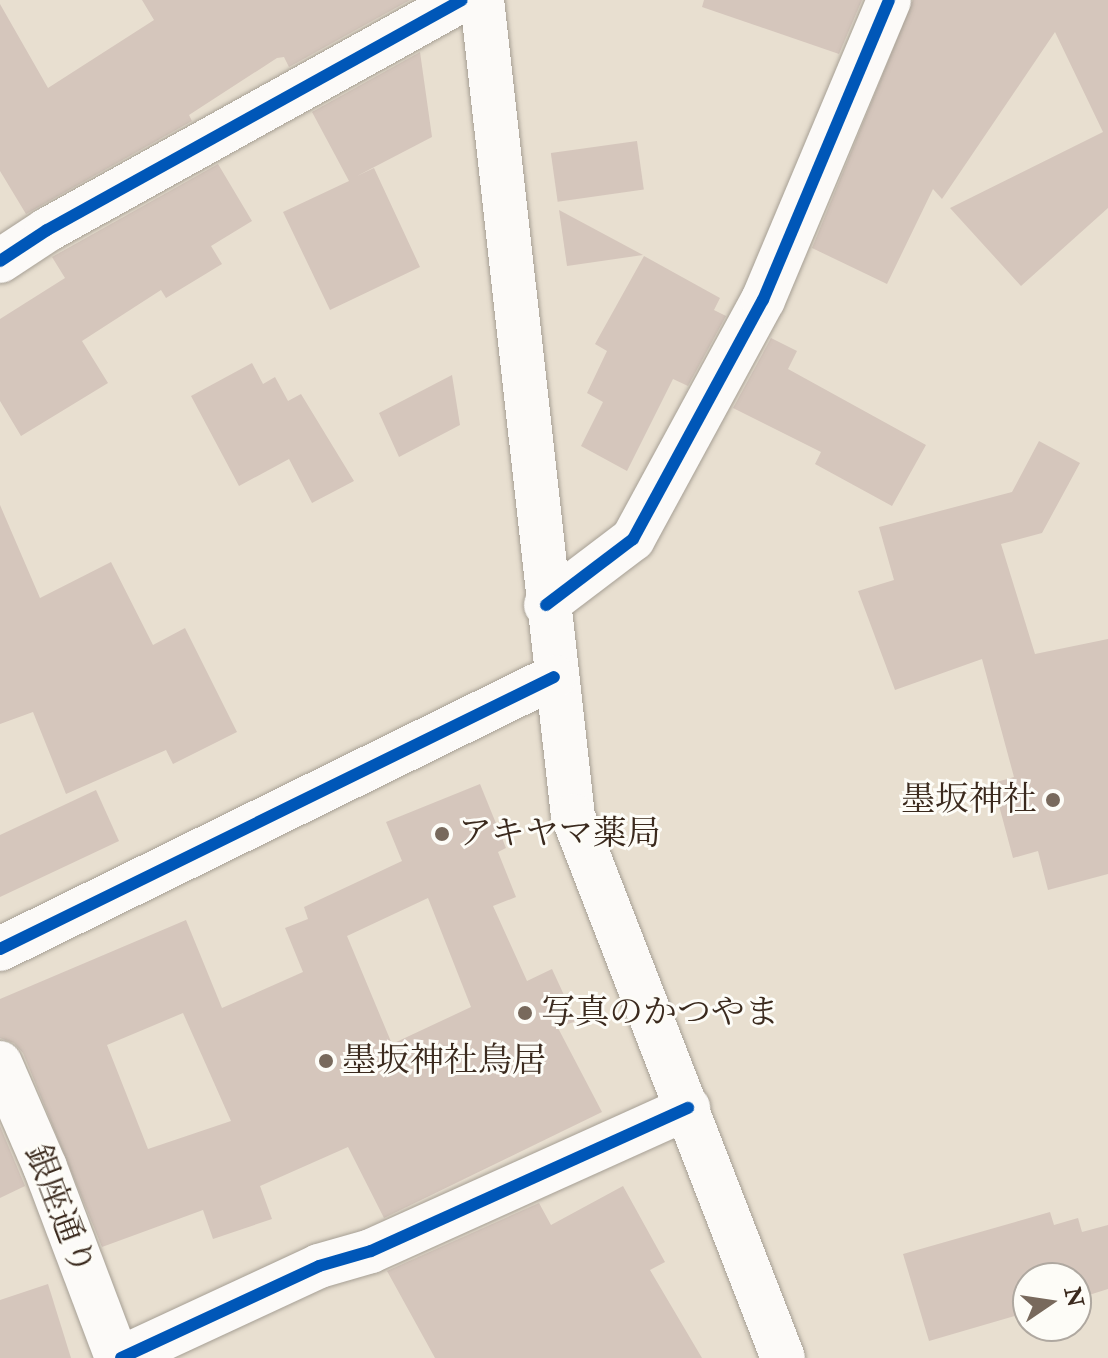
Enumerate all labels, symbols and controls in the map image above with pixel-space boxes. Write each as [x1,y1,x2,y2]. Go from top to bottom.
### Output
place label: 墨坂神社 [901,780,1037,820]
marker: 墨坂神社 [1044,791,1062,809]
place label: アキヤマ薬局 [458,814,662,854]
marker: アキヤマ薬局 [433,825,451,843]
place label: 写真のかつやま [541,993,779,1033]
marker: 写真のかつやま [516,1004,534,1022]
place label: 墨坂神社鳥居 [342,1041,546,1081]
marker: 墨坂神社鳥居 [317,1052,335,1070]
street label: 銀座通り [17,1139,103,1281]
north arrow [1012,1262,1092,1342]
text: N [1058,1284,1089,1310]

